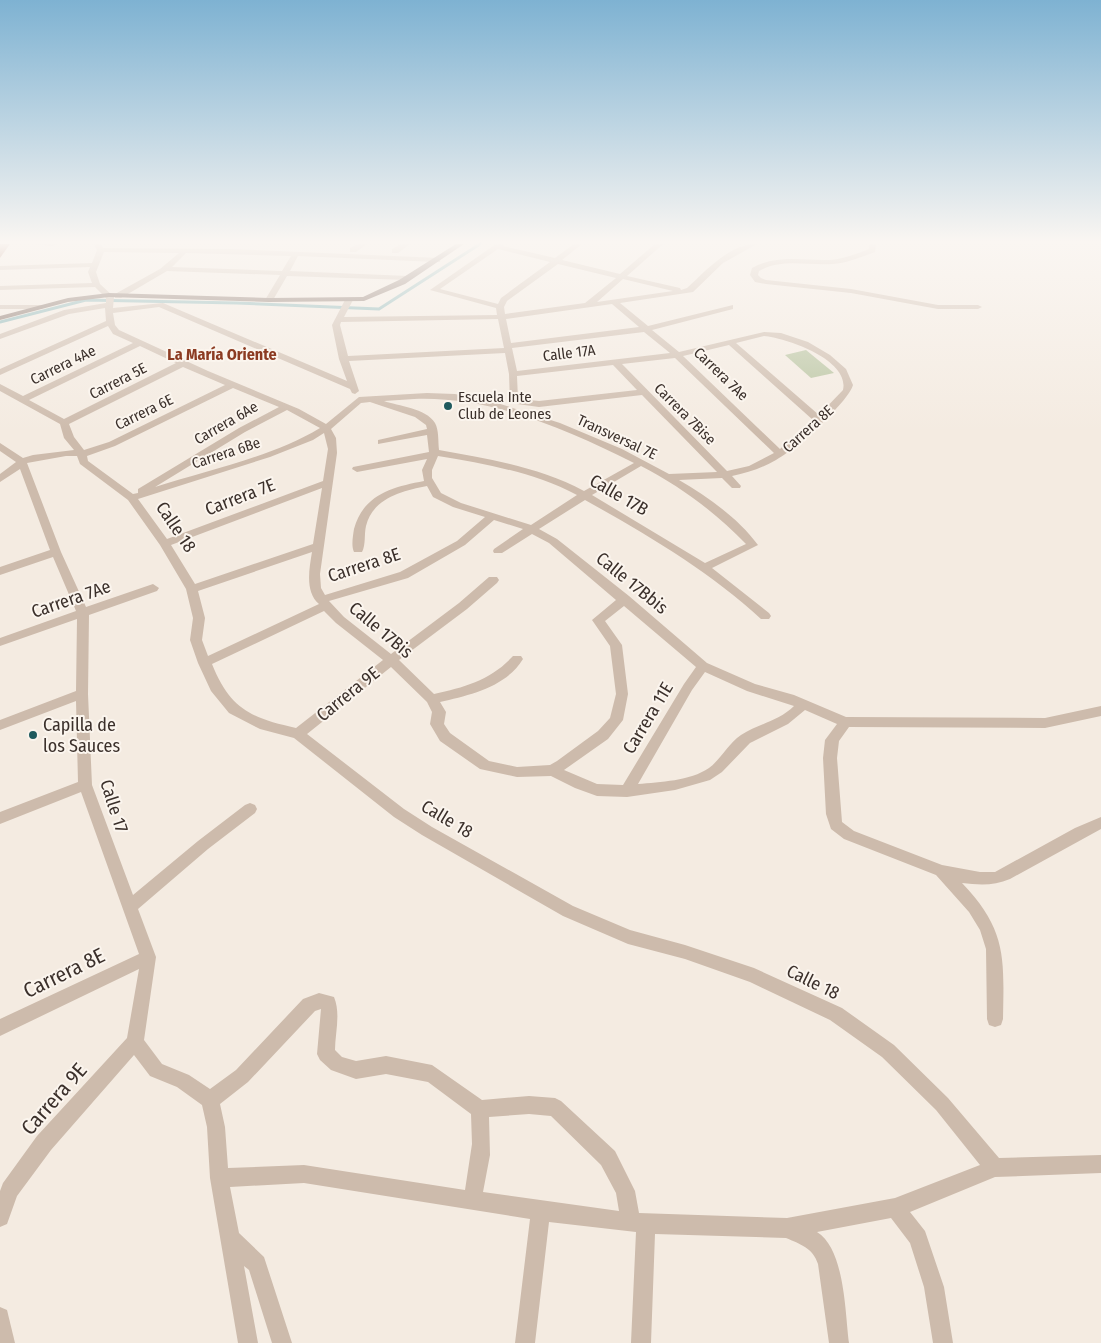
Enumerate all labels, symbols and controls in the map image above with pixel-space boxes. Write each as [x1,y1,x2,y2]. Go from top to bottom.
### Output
street label: Carrera 4Ae [27,341,99,389]
street label: Calle 17A [542,341,596,365]
street label: Carrera 7Ae [690,344,752,404]
district label: La María Oriente [167,345,277,364]
street label: Carrera 5E [86,359,150,403]
street label: Carrera 7Bise [650,379,720,449]
place label: Escuela Inte Club de Leones [458,388,551,423]
street label: Carrera 6E [112,390,176,434]
street label: Carrera 6Ae [191,398,261,448]
marker: Escuela Inte Club de Leones [442,400,454,412]
street label: Carrera 8E [779,401,837,457]
street label: Transversal 7E [574,411,660,463]
street label: Carrera 6Be [189,433,263,473]
street label: Calle 17B [586,469,652,521]
street label: Carrera 7E [202,474,278,520]
street label: Calle 18 [151,498,201,556]
street label: Carrera 8E [325,543,403,587]
street label: Calle 17Bbis [592,547,673,619]
street label: Carrera 7Ae [28,575,114,623]
street label: Calle 17Bis [345,597,418,663]
street label: Carrera 9E [312,662,384,726]
street label: Carrera 11E [618,678,678,758]
place label: Capilla de los Sauces [43,714,120,757]
marker: Capilla de los Sauces [27,729,39,741]
street label: Calle 17 [95,777,133,835]
street label: Calle 18 [417,795,477,843]
street label: Carrera 8E [19,942,109,1004]
street label: Calle 18 [783,960,843,1004]
street label: Carrera 9E [16,1057,92,1140]

